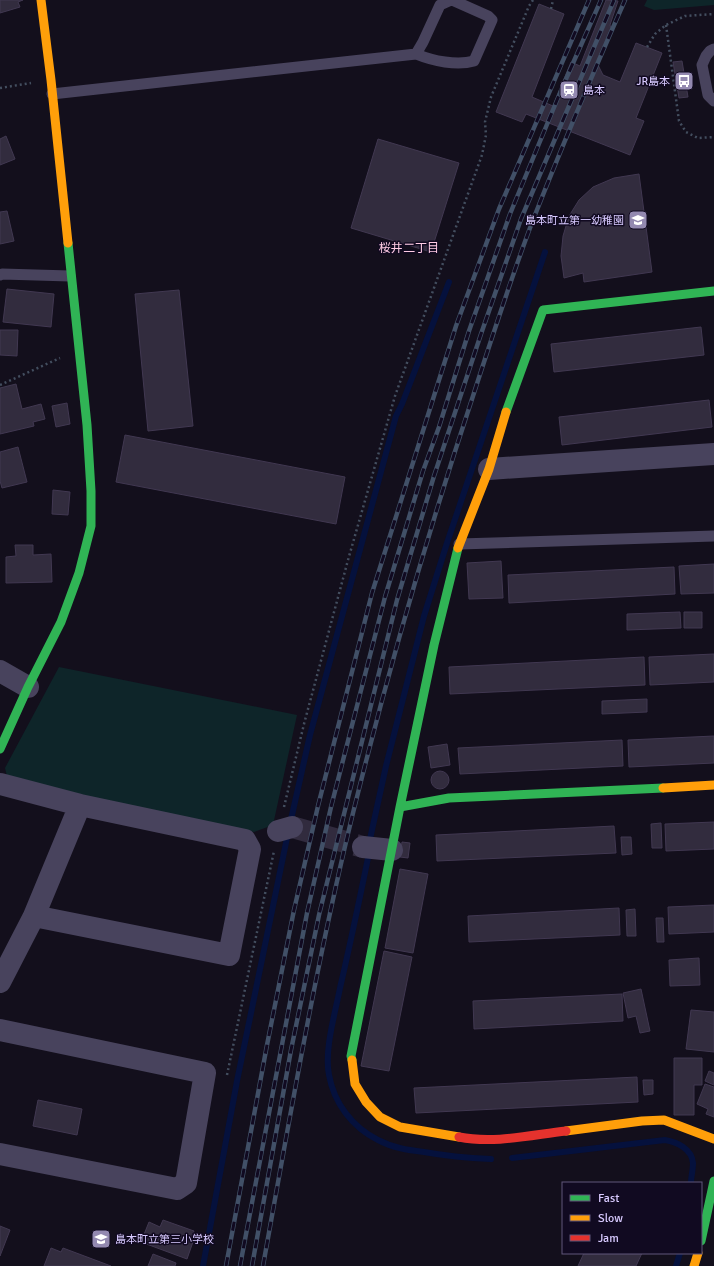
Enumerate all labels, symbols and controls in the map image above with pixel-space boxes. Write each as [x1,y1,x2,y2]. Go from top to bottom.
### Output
bus stop icon: JR島本 [673,70,695,92]
place label: JR島本 [636,75,670,88]
station icon: 島本 [558,79,580,101]
place label: 島本 [583,84,605,97]
school or university icon: 島本町立第一幼稚園 [627,209,649,231]
place label: 島本町立第一幼稚園 [525,214,624,227]
district label: 桜井二丁目 [379,241,439,256]
legend [562,1182,702,1254]
text: Fast [598,1191,619,1206]
text: Slow [598,1211,623,1226]
school or university icon: 島本町立第三小学校 [90,1228,112,1250]
text: Jam [598,1231,619,1246]
place label: 島本町立第三小学校 [115,1233,214,1246]

